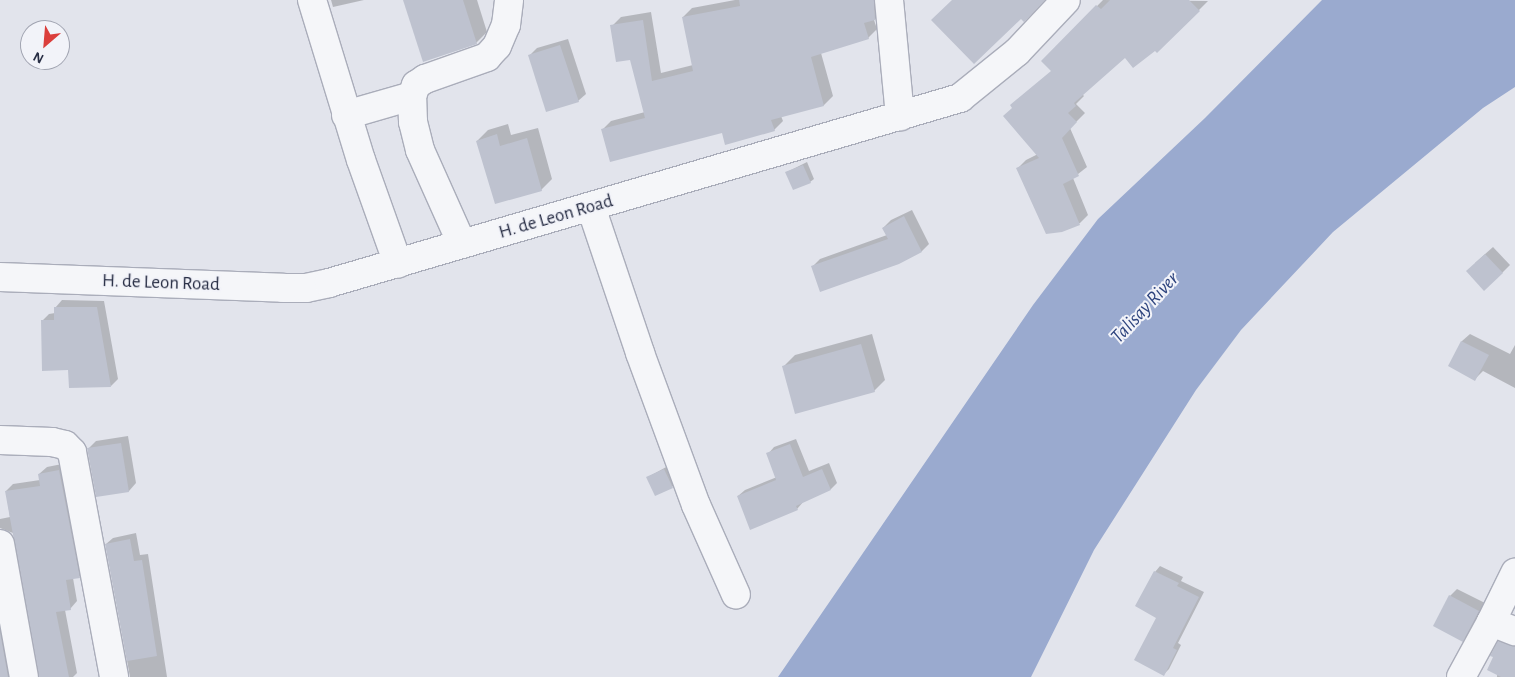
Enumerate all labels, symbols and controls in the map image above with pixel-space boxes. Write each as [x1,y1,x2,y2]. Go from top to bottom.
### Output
north arrow [20,20,70,70]
text: N [31,49,46,66]
street label: H. de Leon Road [496,190,616,244]
water label: Talisay River [1106,267,1184,349]
street label: H. de Leon Road [102,270,220,296]

